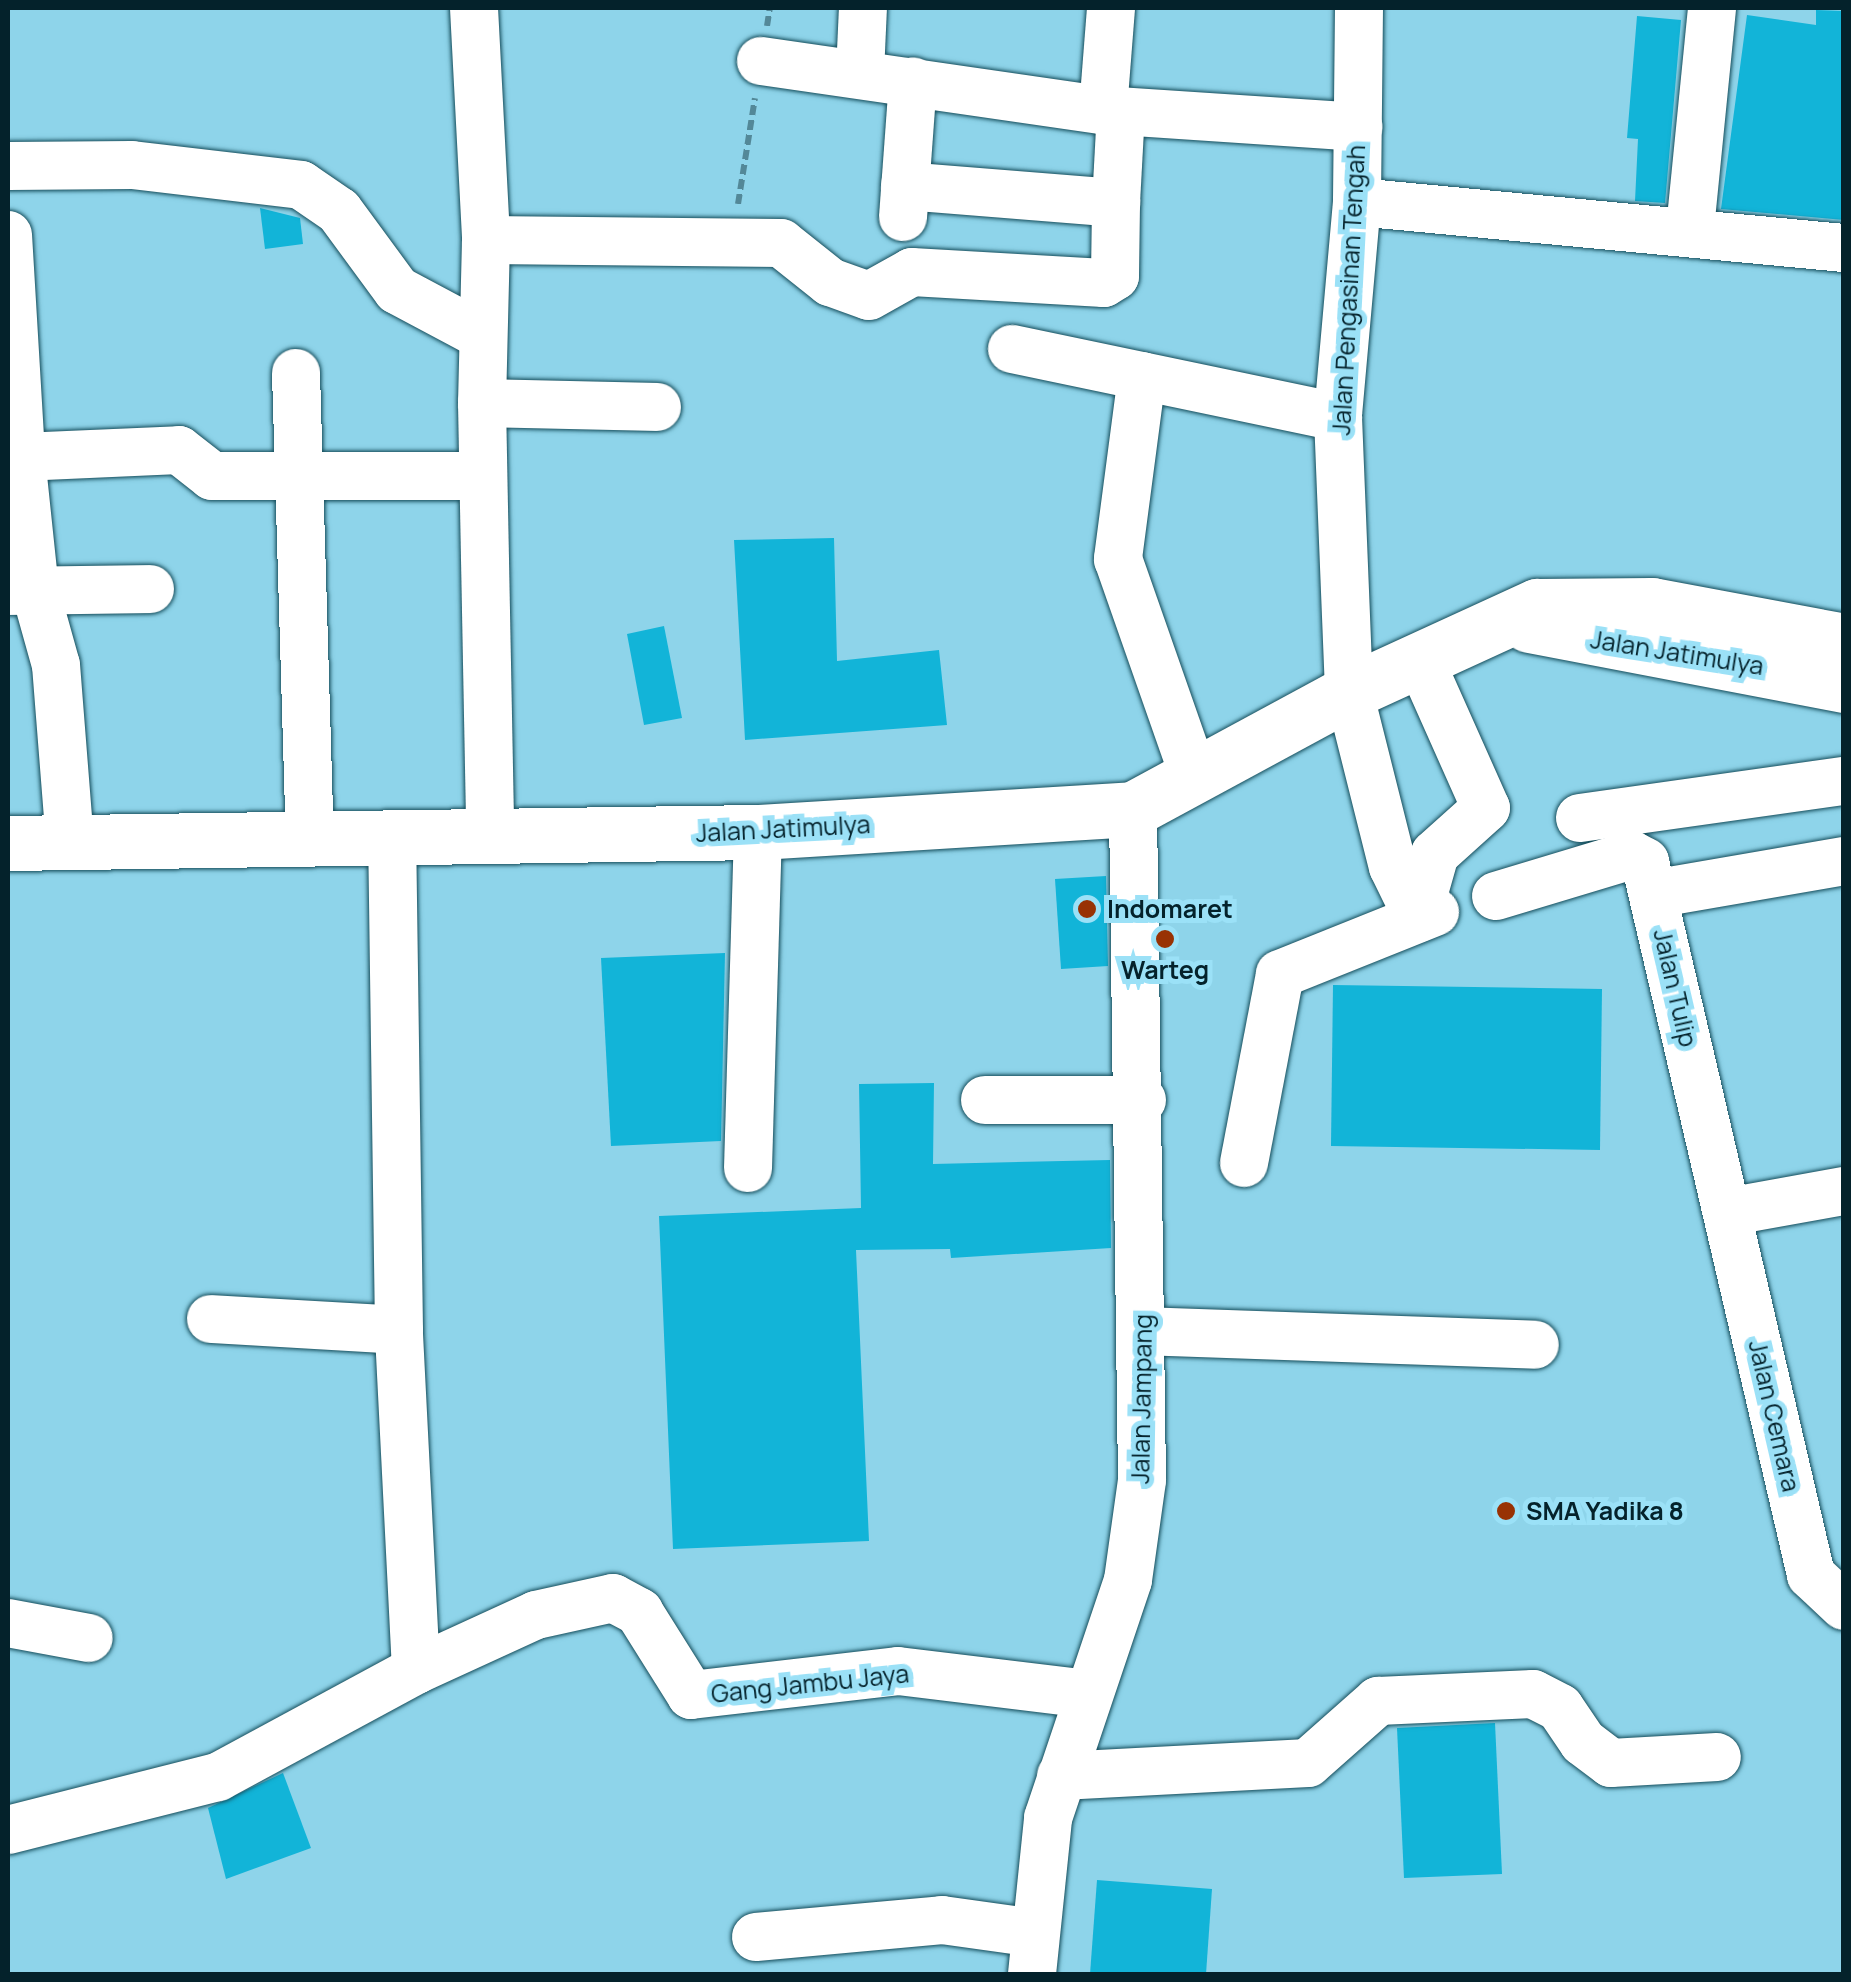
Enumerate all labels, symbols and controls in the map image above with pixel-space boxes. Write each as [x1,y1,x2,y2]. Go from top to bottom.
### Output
street label: Jalan Pengasinan Tengah [1326,144,1372,436]
street label: Jalan Jatimulya [1588,625,1766,681]
street label: Jalan Jatimulya [695,809,871,849]
place label: Indomaret [1107,894,1233,924]
marker: Indomaret [1076,898,1098,920]
street label: Jalan Tulip [1647,926,1703,1050]
marker: Warteg [1154,928,1176,950]
place label: Warteg [1121,955,1209,985]
street label: Jalan Jampang [1126,1314,1158,1484]
street label: Jalan Cemara [1742,1337,1806,1495]
place label: SMA Yadika 8 [1526,1496,1684,1526]
marker: SMA Yadika 8 [1495,1500,1517,1522]
street label: Gang Jambu Jaya [710,1659,910,1709]

